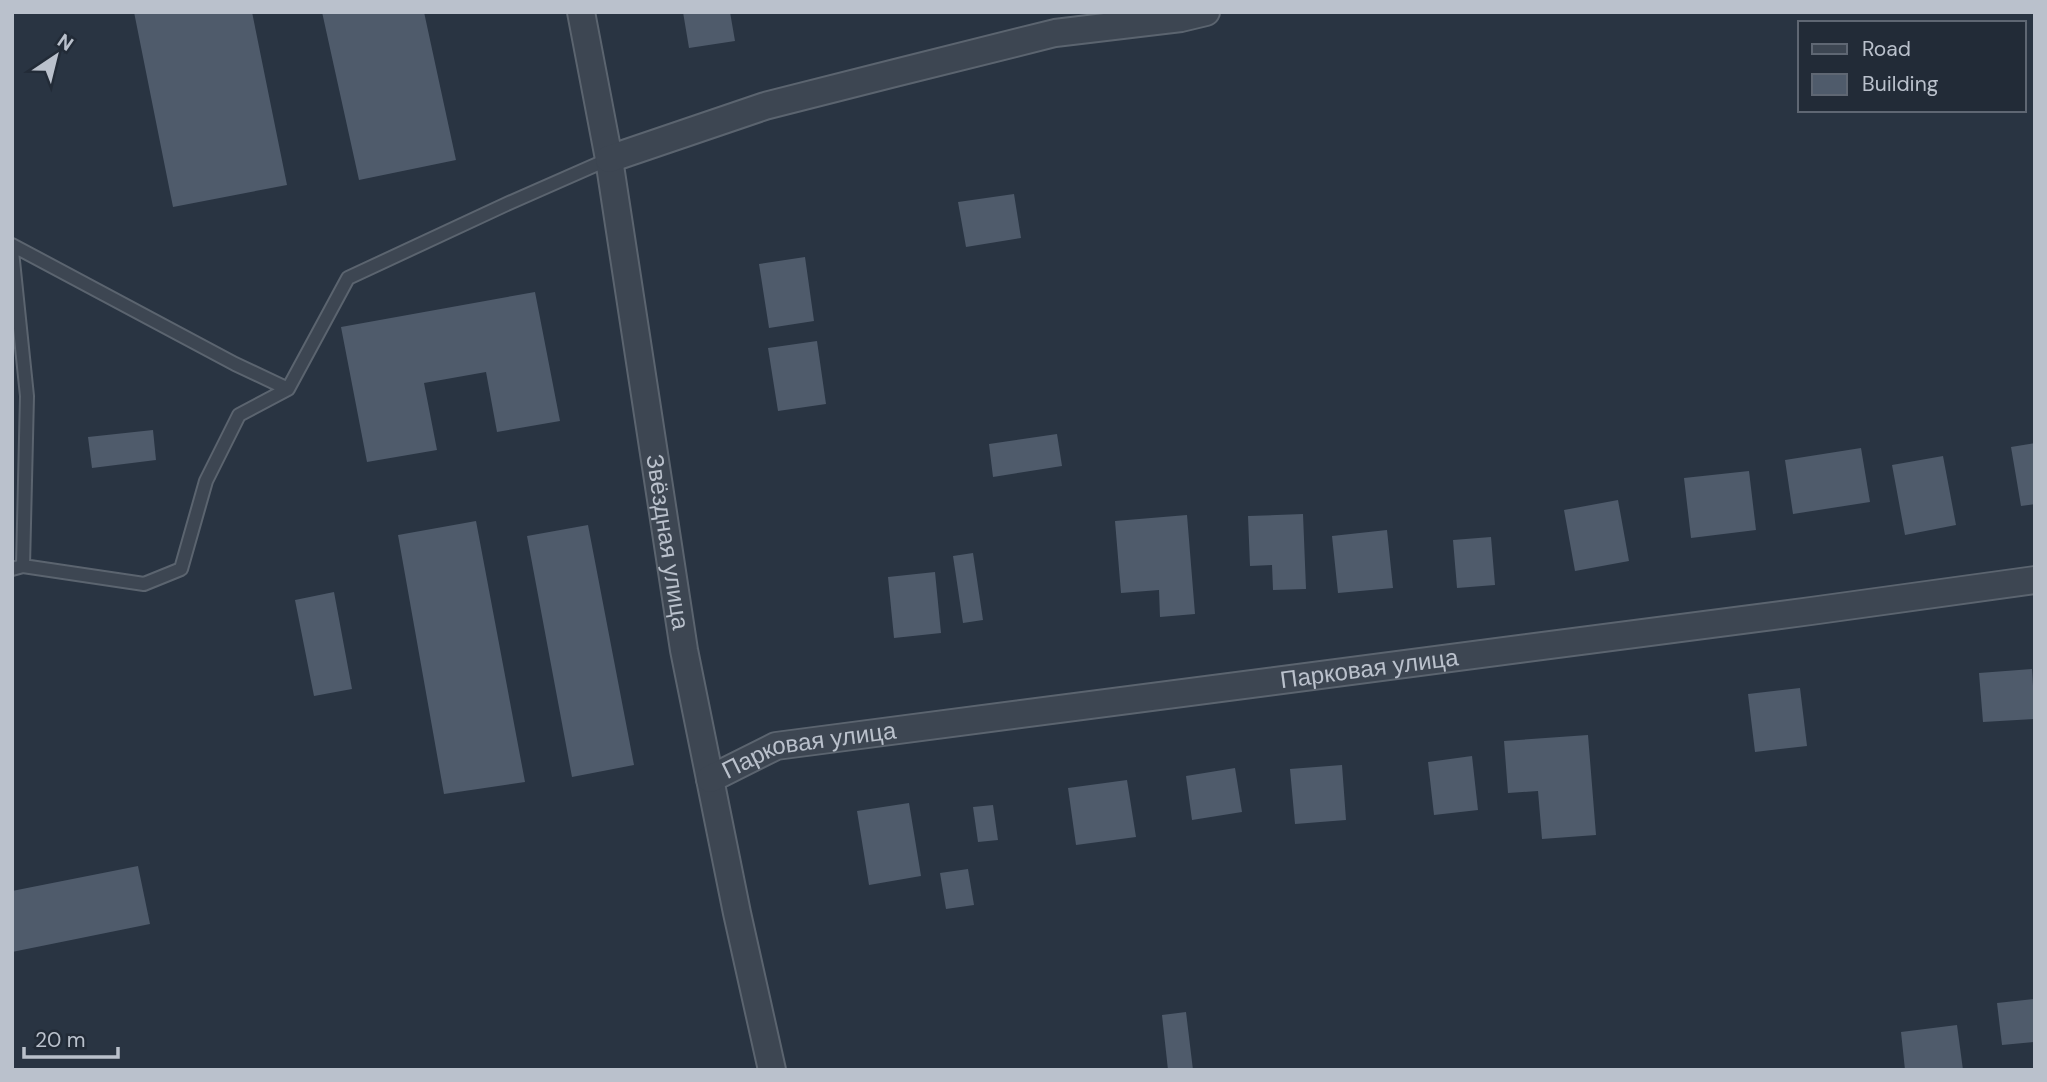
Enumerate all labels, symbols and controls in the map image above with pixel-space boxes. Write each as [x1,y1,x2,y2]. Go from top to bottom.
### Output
north arrow [21,21,91,91]
legend [1798,21,2026,112]
text: N [53,28,78,57]
text: Road [1862,35,1911,63]
text: Building [1862,70,1939,98]
street label: Звёздная улица [639,452,697,632]
street label: Парковая улица [1278,641,1461,695]
street label: Парковая улица [717,714,898,786]
scale bar [24,1016,119,1060]
text: 20 m [35,1026,86,1054]

